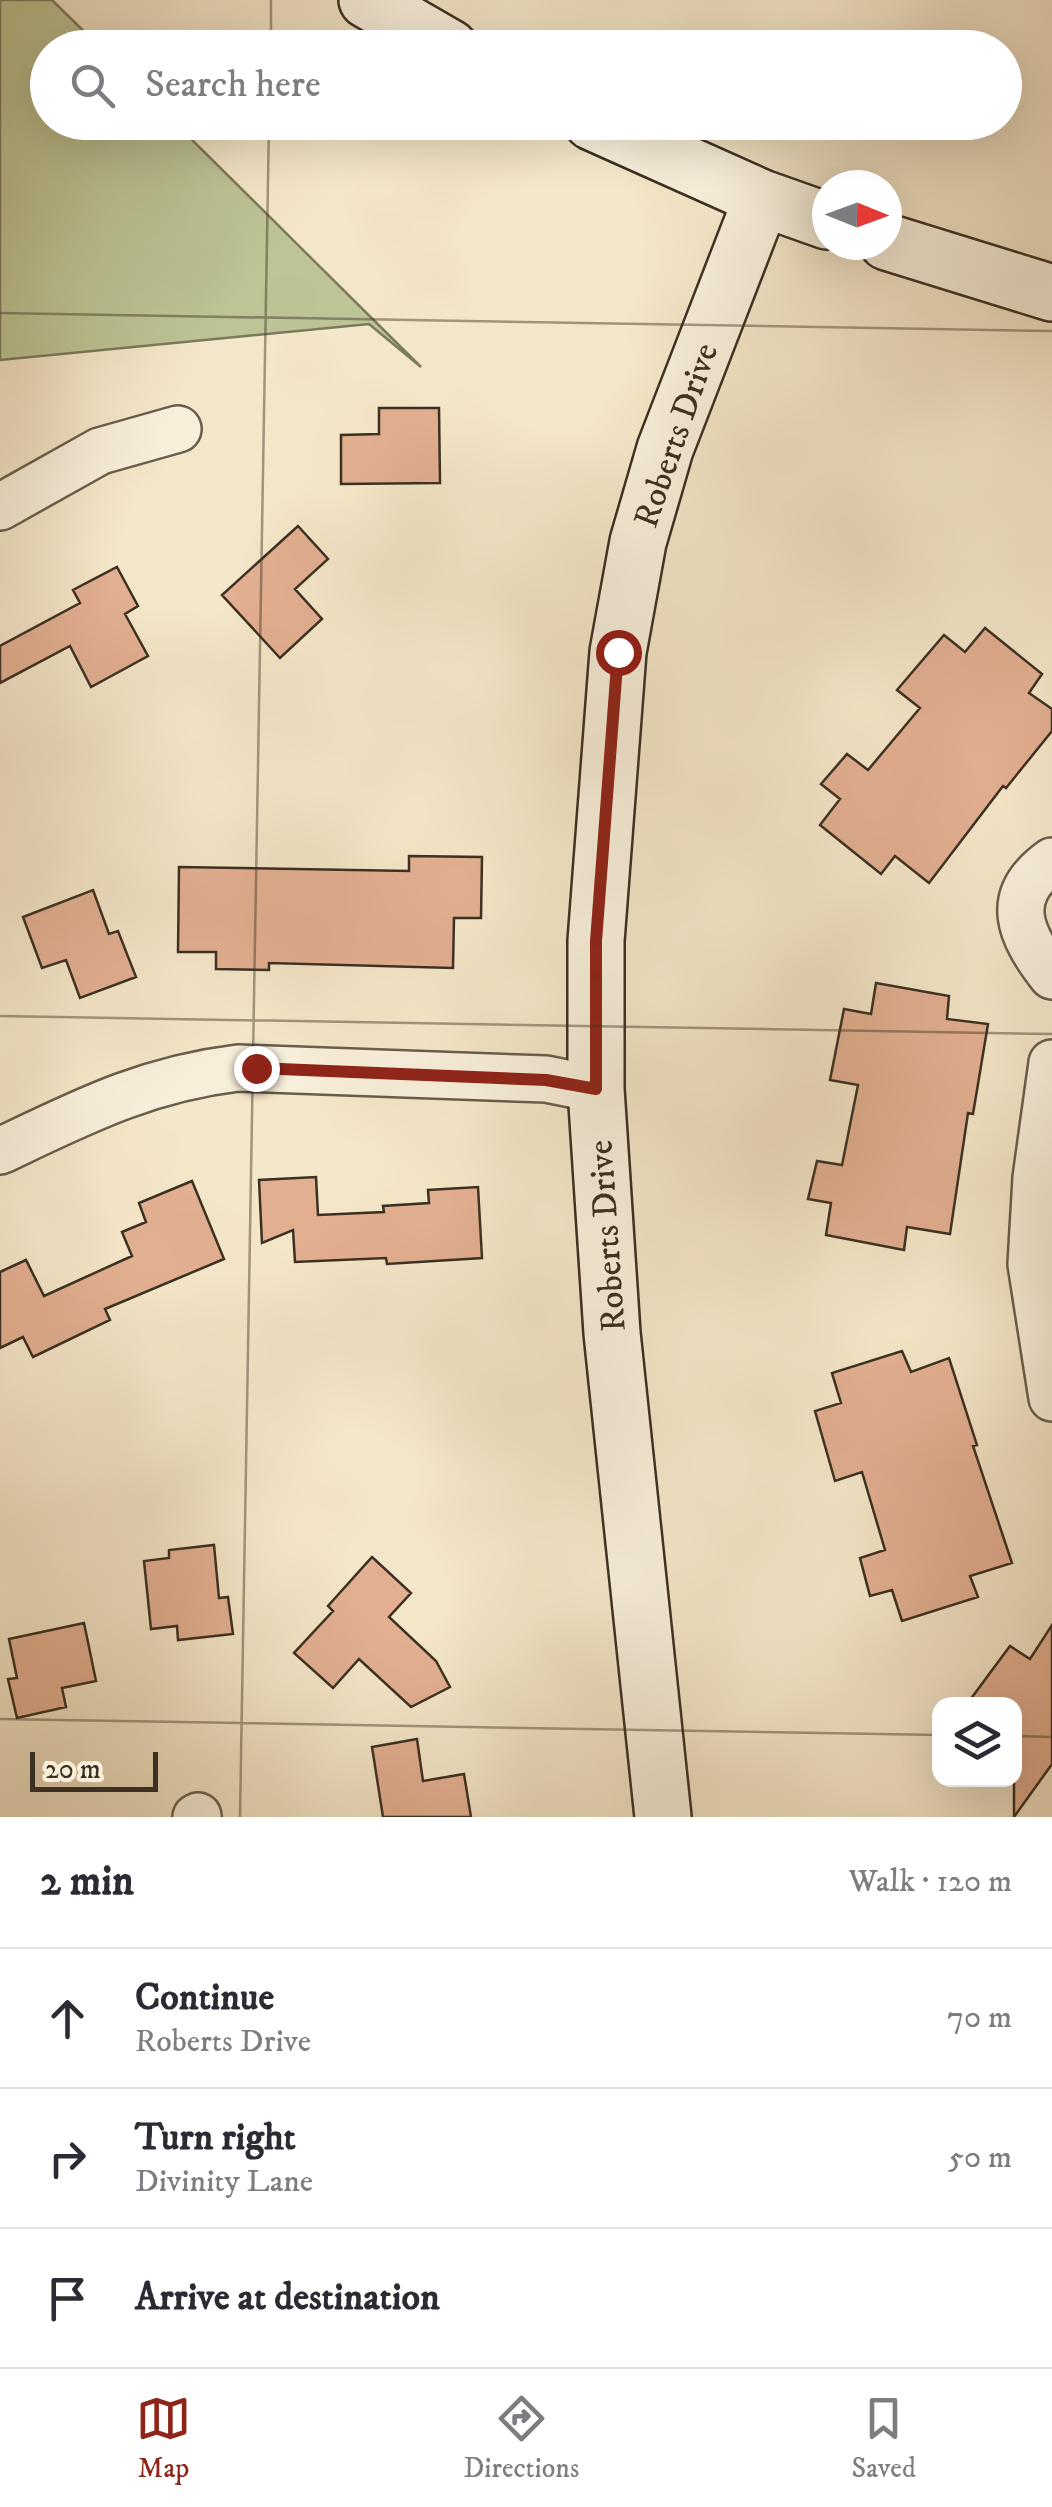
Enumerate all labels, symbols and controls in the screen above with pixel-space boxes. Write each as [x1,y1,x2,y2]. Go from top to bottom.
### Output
search box [30,30,1022,140]
icon: search [65,58,120,113]
text: Search here [145,61,321,109]
north arrow [812,170,902,260]
street label: Roberts Drive [625,338,729,534]
route start [596,630,642,676]
route end [234,1046,280,1092]
street label: Roberts Drive [579,1138,637,1333]
map controls [932,1697,1022,1787]
button: layers [932,1697,1022,1787]
scale bar [30,1747,158,1792]
text: 20 m [45,1752,101,1787]
text: 2 min [40,1856,134,1908]
text: Walk · 120 m [849,1862,1012,1902]
text: Continue [135,1974,274,2022]
icon: ahead [40,1991,95,2046]
text: 70 m [947,1998,1012,2038]
text: Roberts Drive [135,2022,311,2062]
text: Turn right [135,2114,296,2162]
icon: right [40,2131,95,2186]
text: 50 m [948,2138,1012,2178]
text: Divinity Lane [135,2162,313,2202]
icon: arrive [40,2271,95,2326]
text: Arrive at destination [135,2274,440,2322]
tab: Map [136,2391,191,2486]
tab: Directions [463,2391,579,2486]
tab: Saved [852,2391,916,2486]

